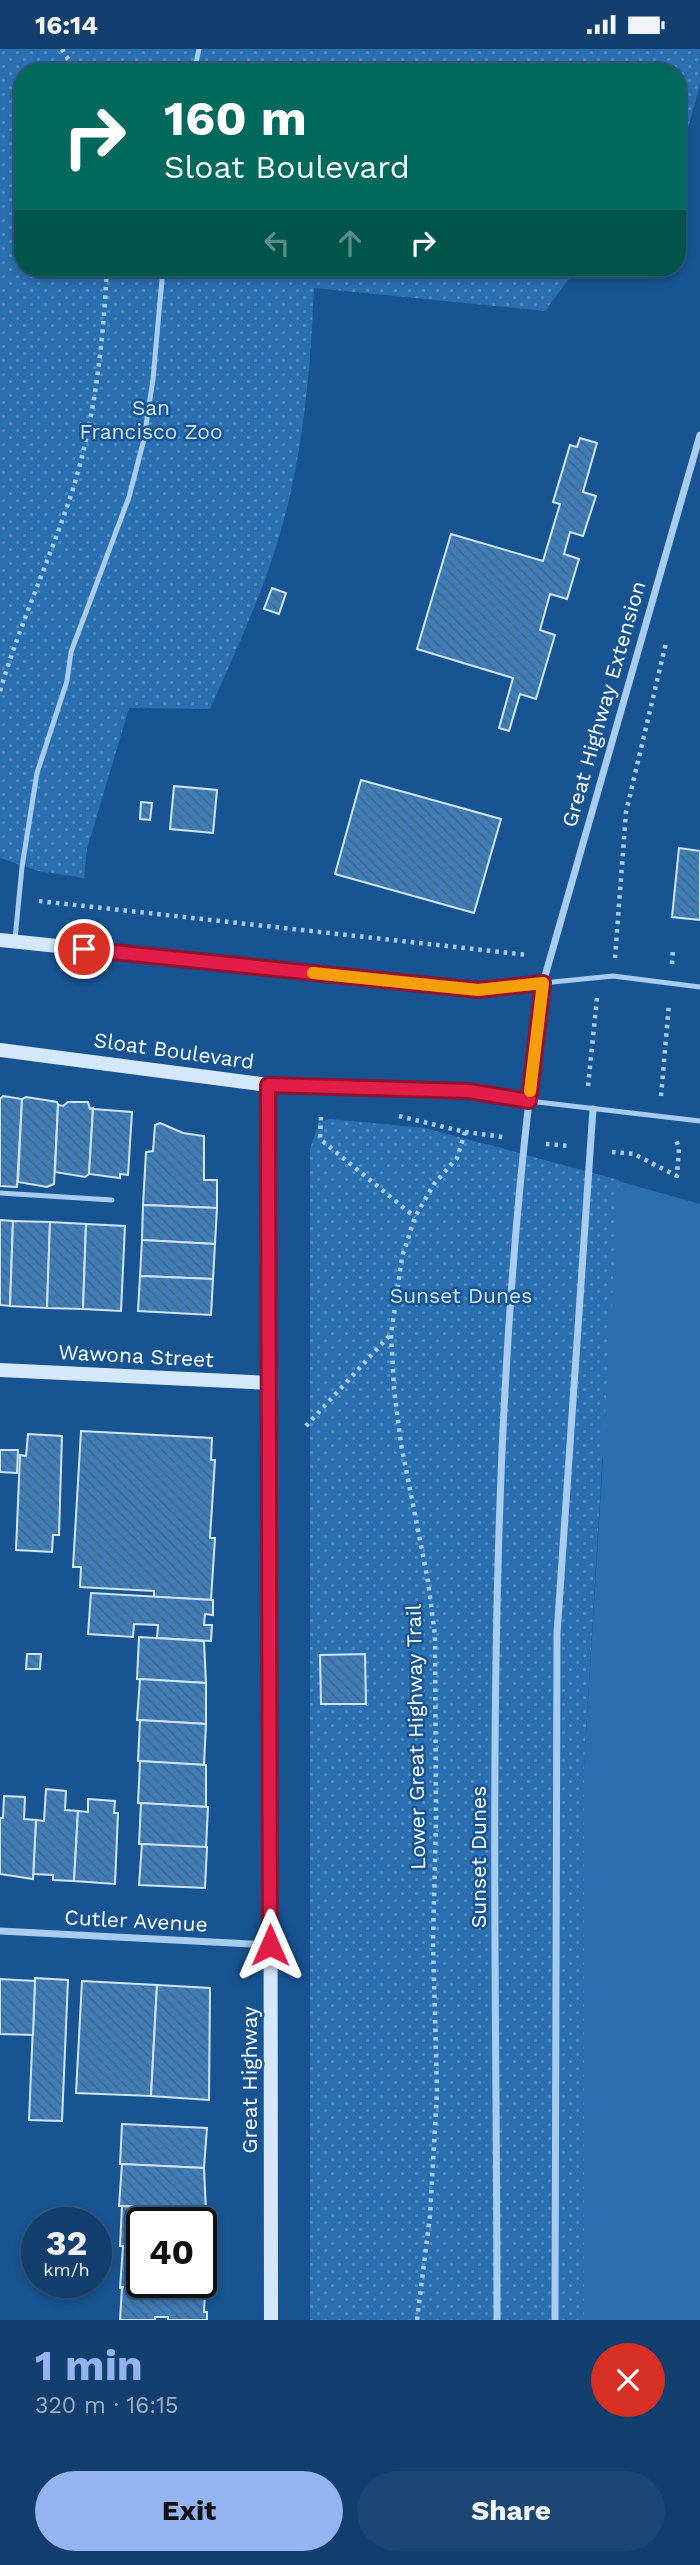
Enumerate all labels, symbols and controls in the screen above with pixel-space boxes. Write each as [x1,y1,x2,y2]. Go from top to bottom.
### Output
text: 16:14 [35,10,98,40]
text: 160 m [164,89,307,147]
icon: right [49,91,140,182]
text: Sloat Boulevard [164,148,410,186]
icon: left [258,224,296,262]
icon: ahead [331,224,369,262]
icon: right [404,224,442,262]
park label: San Francisco Zoo [80,395,222,444]
street label: Great Highway Extension [556,578,651,830]
pin [54,919,114,979]
icon: arrive [65,930,103,968]
street label: Sloat Boulevard [92,1027,256,1074]
park label: Sunset Dunes [390,1283,532,1308]
street label: Wawona Street [58,1339,215,1372]
street label: Lower Great Highway Trail [401,1603,430,1870]
street label: Sunset Dunes [466,1786,491,1928]
street label: Cutler Avenue [64,1904,208,1937]
position arrow [233,1908,307,1982]
street label: Great Highway [237,2006,262,2154]
speed limit sign: 40 [126,2207,217,2298]
text: 32 [46,2222,87,2264]
text: km/h [43,2259,90,2280]
text: 1 min [35,2341,143,2390]
button: close [591,2343,665,2417]
text: 320 m · 16:15 [35,2392,178,2419]
button: Exit [35,2471,343,2551]
button: Share [357,2471,665,2551]

